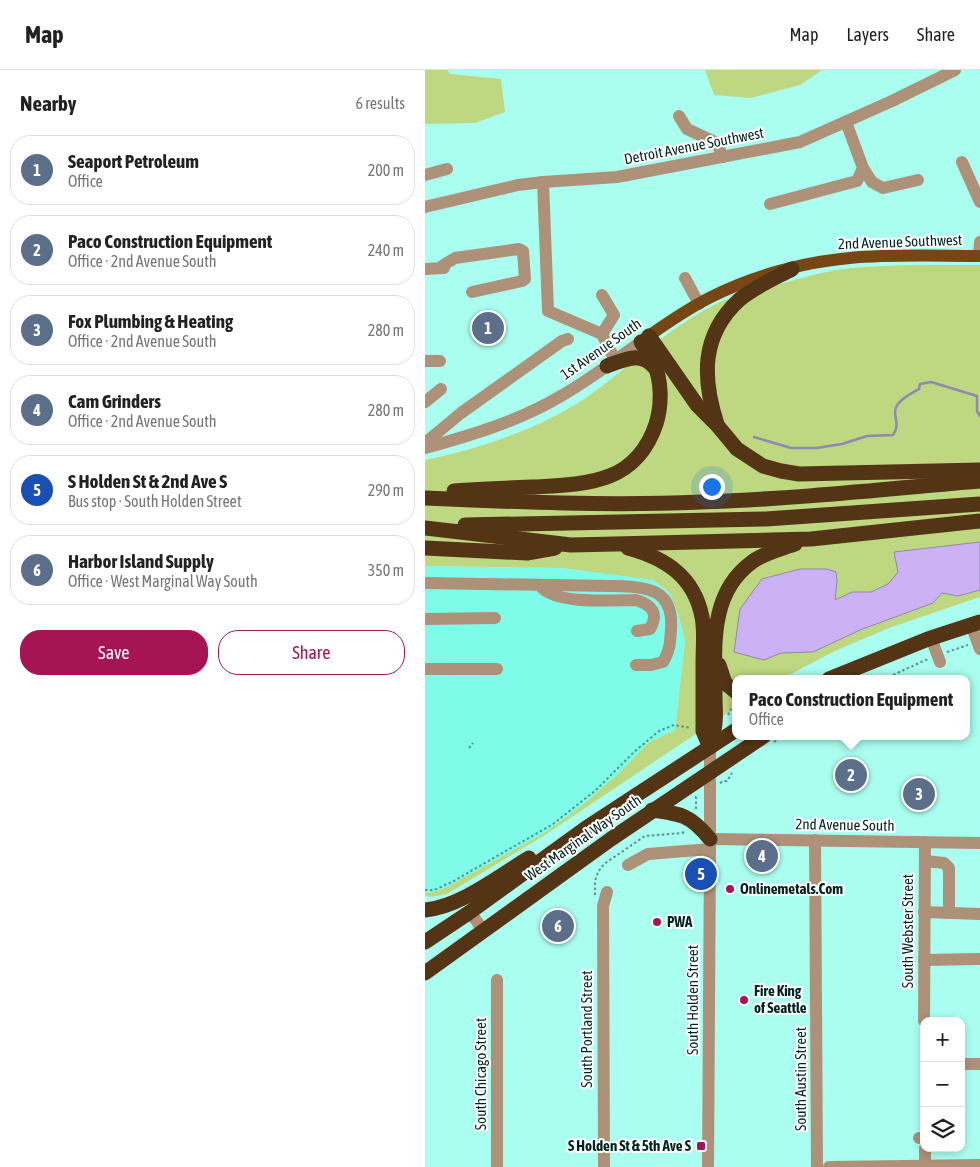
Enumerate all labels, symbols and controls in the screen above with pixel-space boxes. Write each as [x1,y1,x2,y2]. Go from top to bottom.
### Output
text: Map [25,21,64,48]
text: Map [789,24,818,45]
text: Layers [846,24,889,45]
text: Share [917,24,955,45]
text: Nearby [20,91,76,115]
text: 6 results [355,94,405,112]
street label: Detroit Avenue Southwest [623,124,765,167]
text: Seaport Petroleum [68,150,199,172]
text: 1 [33,161,41,179]
text: 200 m [368,161,404,179]
text: Office [68,172,103,190]
text: Paco Construction Equipment [68,230,272,252]
street label: 2nd Avenue Southwest [837,231,962,252]
text: 2 [33,241,41,259]
text: 240 m [368,241,404,259]
text: Office · 2nd Avenue South [68,252,217,270]
pin: 1 [472,309,504,347]
text: Fox Plumbing & Heating [68,310,233,332]
street label: 1st Avenue South [557,315,644,383]
text: 3 [33,321,41,339]
text: 280 m [368,321,404,339]
text: Office · 2nd Avenue South [68,332,217,350]
text: Cam Grinders [68,390,161,412]
text: 4 [33,401,41,419]
text: 280 m [368,401,404,419]
text: Office · 2nd Avenue South [68,412,217,430]
text: S Holden St & 2nd Ave S [68,470,227,492]
your location [699,474,725,500]
text: 5 [33,481,41,499]
text: 290 m [368,481,404,499]
text: Bus stop · South Holden Street [68,492,242,510]
text: Harbor Island Supply [68,550,214,572]
text: 6 [33,561,41,579]
text: 350 m [368,561,404,579]
text: Office · West Marginal Way South [68,572,258,590]
button: Save [20,630,208,675]
button: Share [218,630,405,675]
popup [732,675,970,740]
text: Paco Construction Equipment [749,688,953,710]
text: Office [749,710,784,728]
pin: 2 [835,756,867,794]
pin: 3 [903,775,935,813]
street label: West Marginal Way South [521,791,644,884]
street label: 2nd Avenue South [795,815,895,834]
pin: 4 [746,837,778,875]
pin: 5 [685,855,717,893]
street label: South Webster Street [899,874,916,988]
place label: Onlinemetals.Com [740,880,843,897]
marker: Onlinemetals.Com [724,883,736,895]
pin: 6 [542,907,574,945]
place label: PWA [667,913,693,930]
marker: PWA [651,916,663,928]
street label: South Holden Street [684,945,701,1055]
street label: South Portland Street [578,970,595,1088]
place label: Fire King of Seattle [754,982,807,1016]
marker: Fire King of Seattle [738,994,750,1006]
map controls [920,1017,965,1152]
button: + [920,1017,965,1062]
street label: South Chicago Street [472,1018,489,1130]
street label: South Austin Street [792,1027,809,1131]
button: − [920,1062,965,1107]
button: layers [920,1107,965,1152]
place label: S Holden St & 5th Ave S [568,1137,692,1154]
marker: S Holden St & 5th Ave S [695,1140,707,1152]

